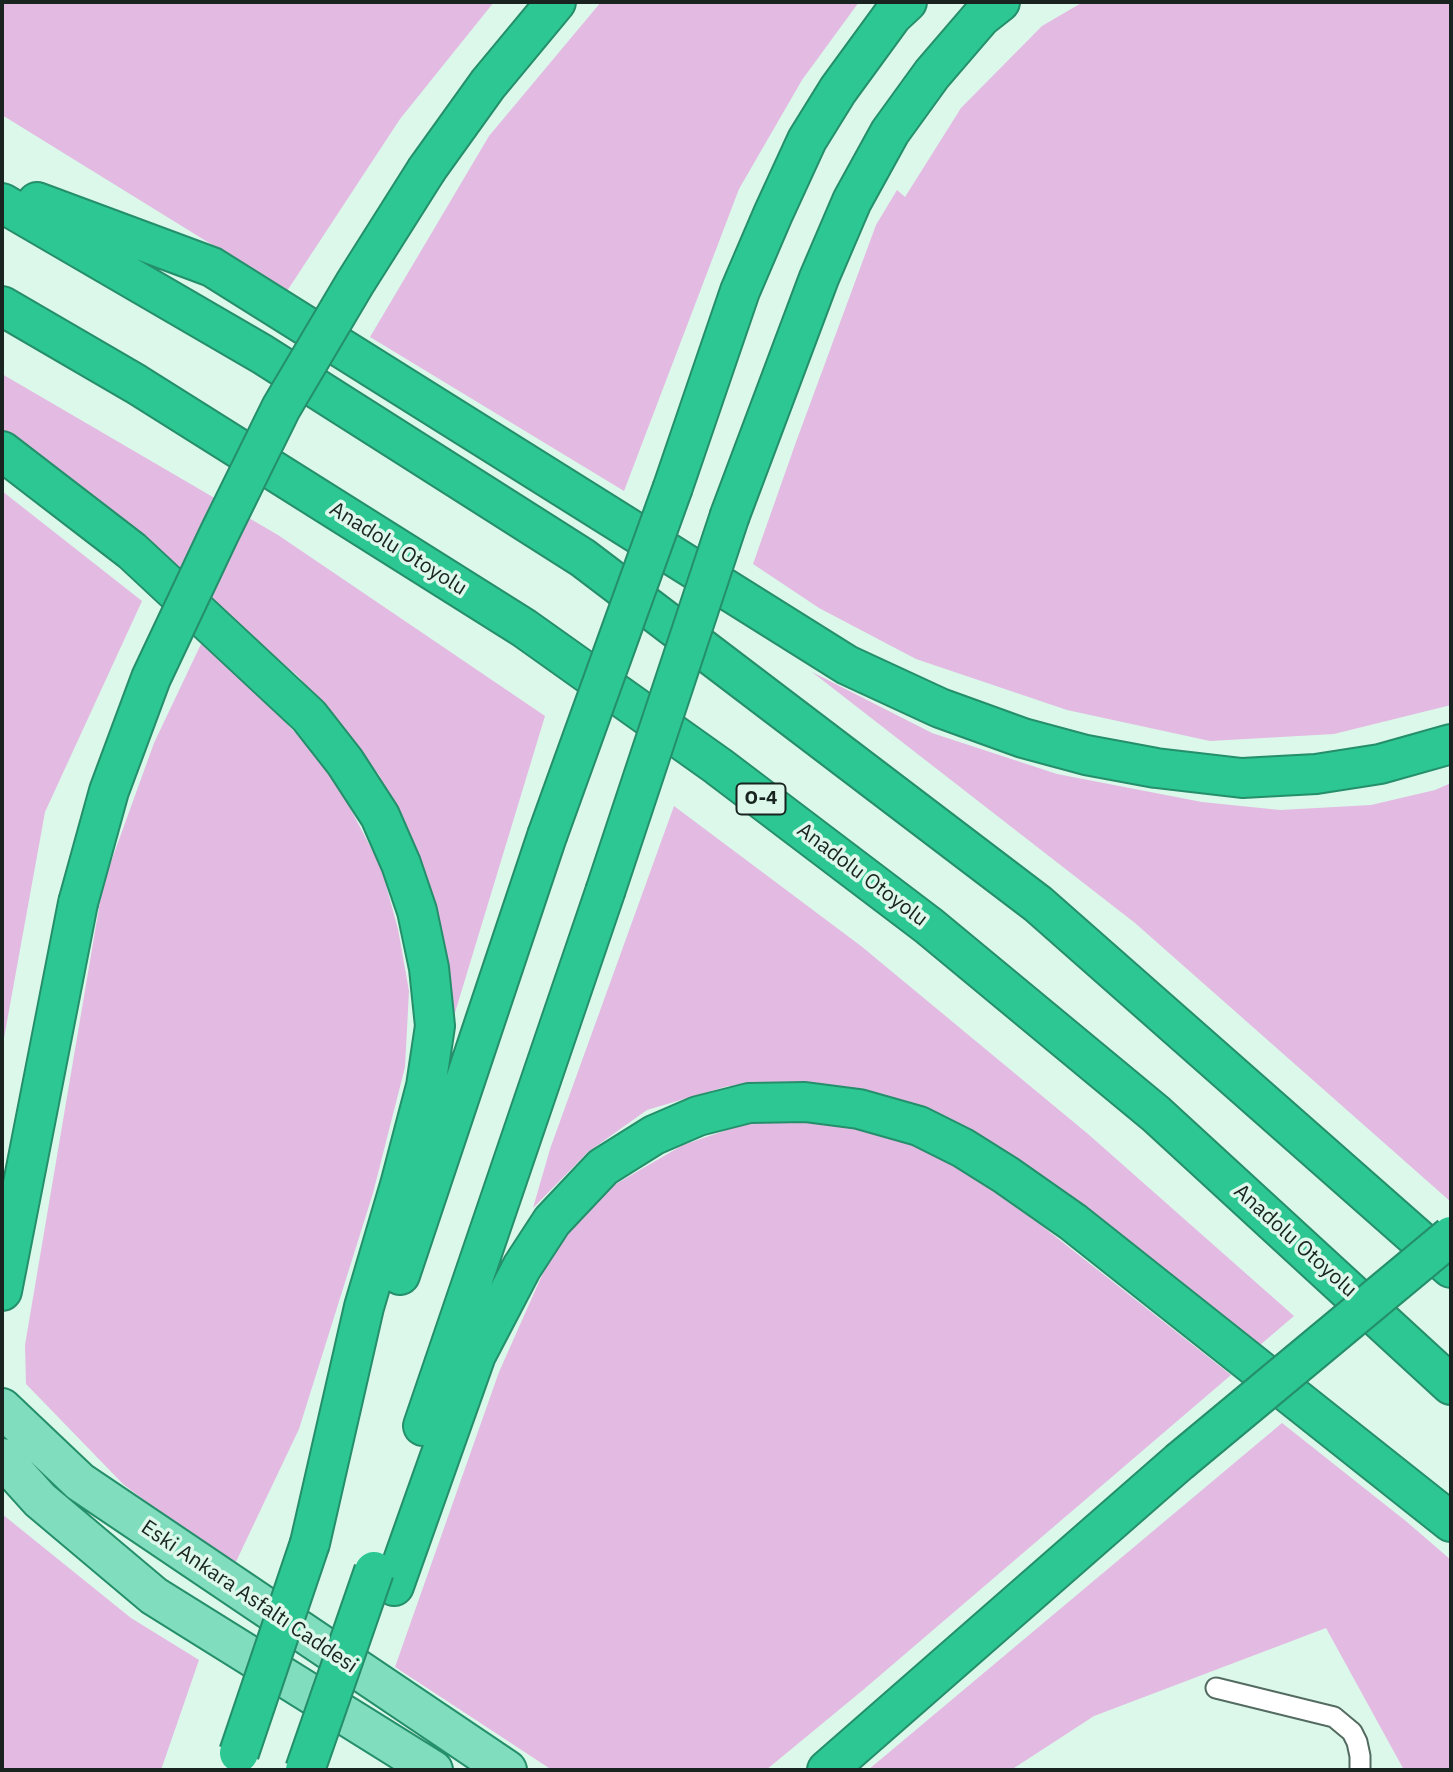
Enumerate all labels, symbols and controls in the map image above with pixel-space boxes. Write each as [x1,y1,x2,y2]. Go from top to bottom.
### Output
street label: Anadolu Otoyolu [325,497,471,601]
road number: O-4 [736,784,786,814]
street label: Anadolu Otoyolu [792,818,932,932]
street label: Anadolu Otoyolu [1228,1179,1362,1303]
street label: Eski Ankara Asfaltı Caddesi [136,1515,362,1679]

